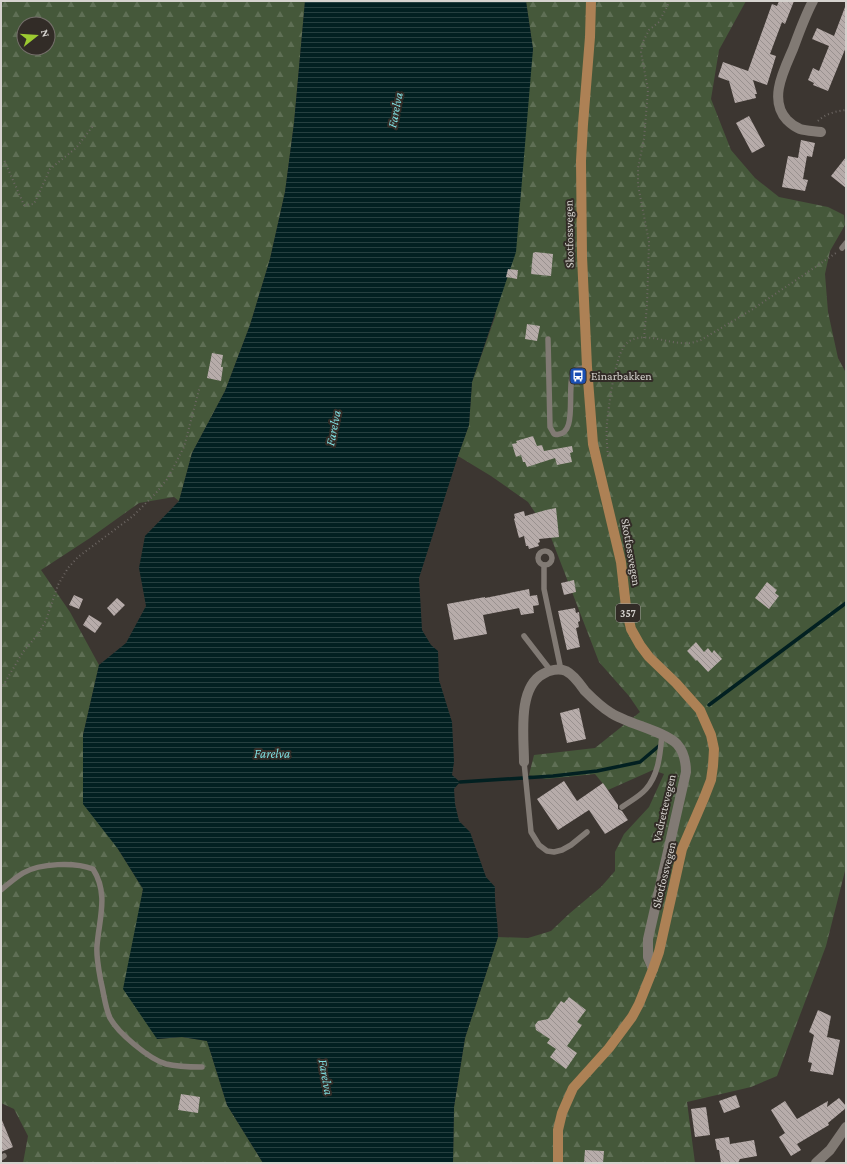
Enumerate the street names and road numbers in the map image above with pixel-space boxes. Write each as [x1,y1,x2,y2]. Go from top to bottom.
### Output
street label: Skotfossvegen [561,199,577,268]
street label: Skotfossvegen [618,517,644,587]
road number: 357 [616,604,640,622]
street label: Vadrettevegen [649,772,679,843]
street label: Skotfossvegen [649,840,679,910]

